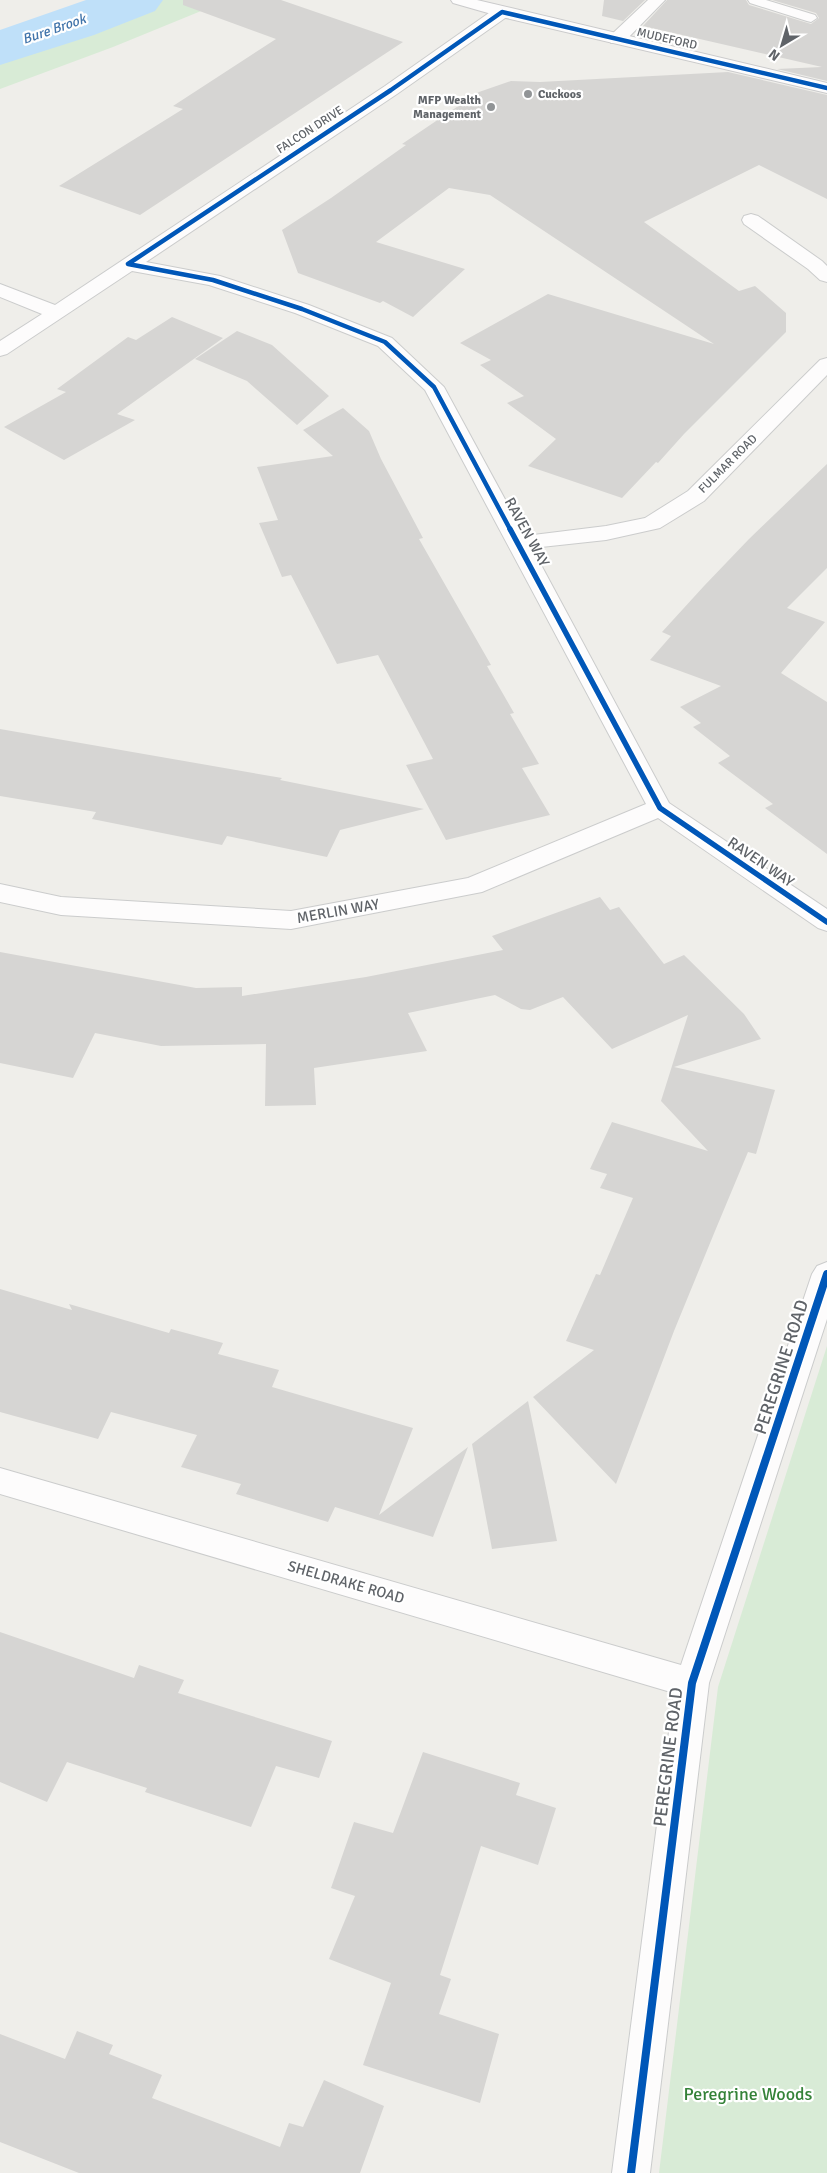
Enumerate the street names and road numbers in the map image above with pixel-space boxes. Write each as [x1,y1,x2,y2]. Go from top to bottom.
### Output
street label: MUDEFORD [635,25,699,53]
street label: FALCON DRIVE [274,103,346,157]
street label: FULMAR ROAD [695,431,761,497]
street label: RAVEN WAY [501,494,554,570]
street label: RAVEN WAY [724,833,798,891]
street label: MERLIN WAY [295,895,381,927]
street label: PEREGRINE ROAD [749,1297,813,1437]
street label: SHELDRAKE ROAD [286,1557,406,1607]
street label: PEREGRINE ROAD [649,1686,687,1828]

